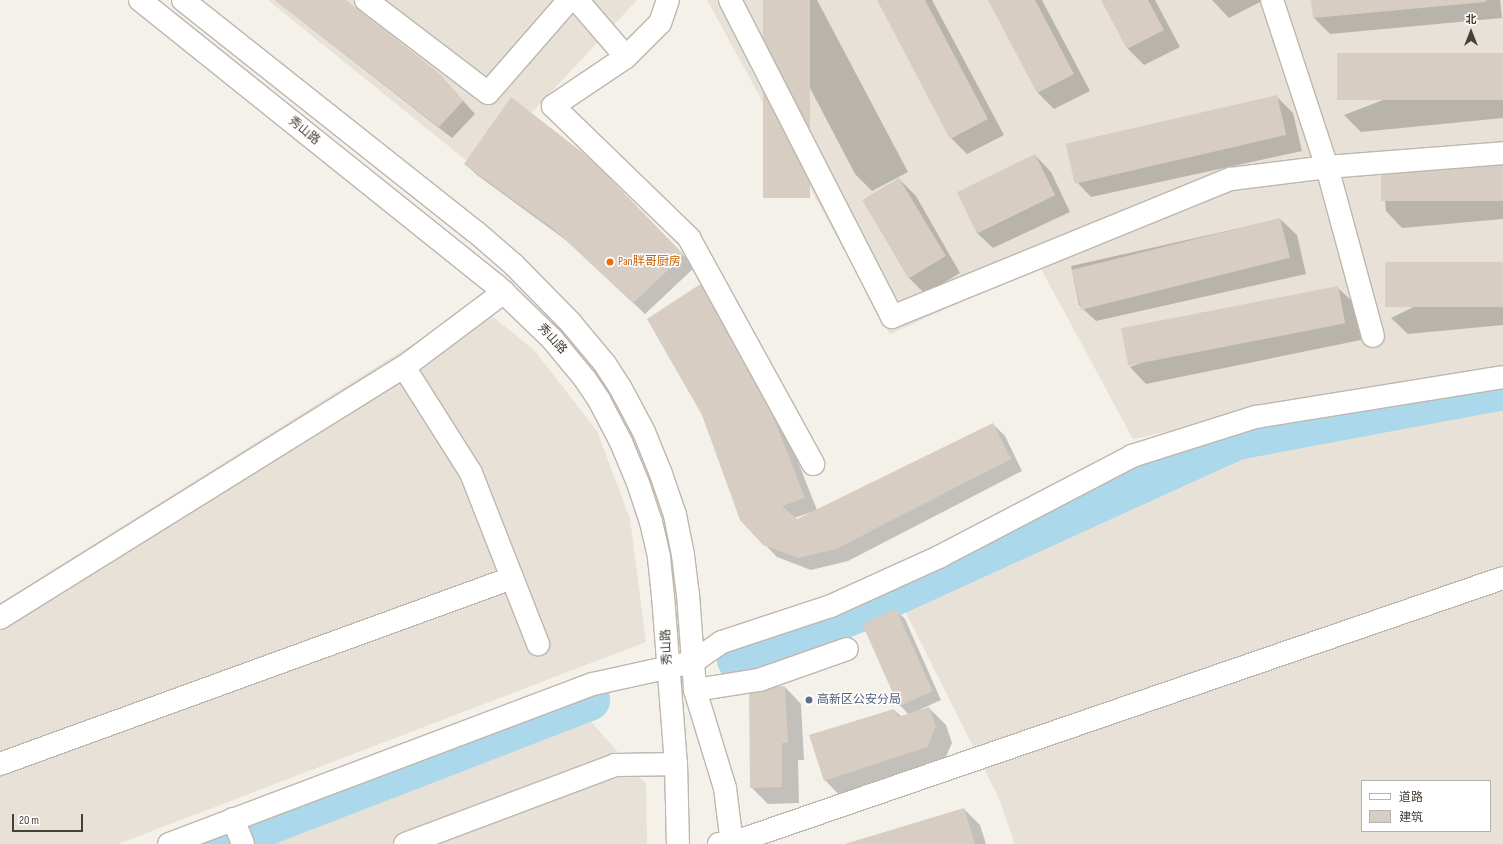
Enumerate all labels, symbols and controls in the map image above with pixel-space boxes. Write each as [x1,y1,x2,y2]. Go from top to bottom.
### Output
north arrow [1451,12,1491,52]
text: 北 [1466,13,1477,26]
street label: 秀山路 [285,114,323,148]
place label: Pan胖哥厨房 [618,255,681,269]
marker: Pan胖哥厨房 [605,257,615,267]
street label: 秀山路 [534,321,570,357]
street label: 秀山路 [659,629,675,665]
place label: 高新区公安分局 [817,693,901,707]
marker: 高新区公安分局 [804,695,814,705]
legend [1361,780,1491,832]
text: 道路 [1399,790,1423,805]
scale bar [14,806,85,832]
text: 建筑 [1399,810,1423,825]
text: 20 m [19,813,39,828]

